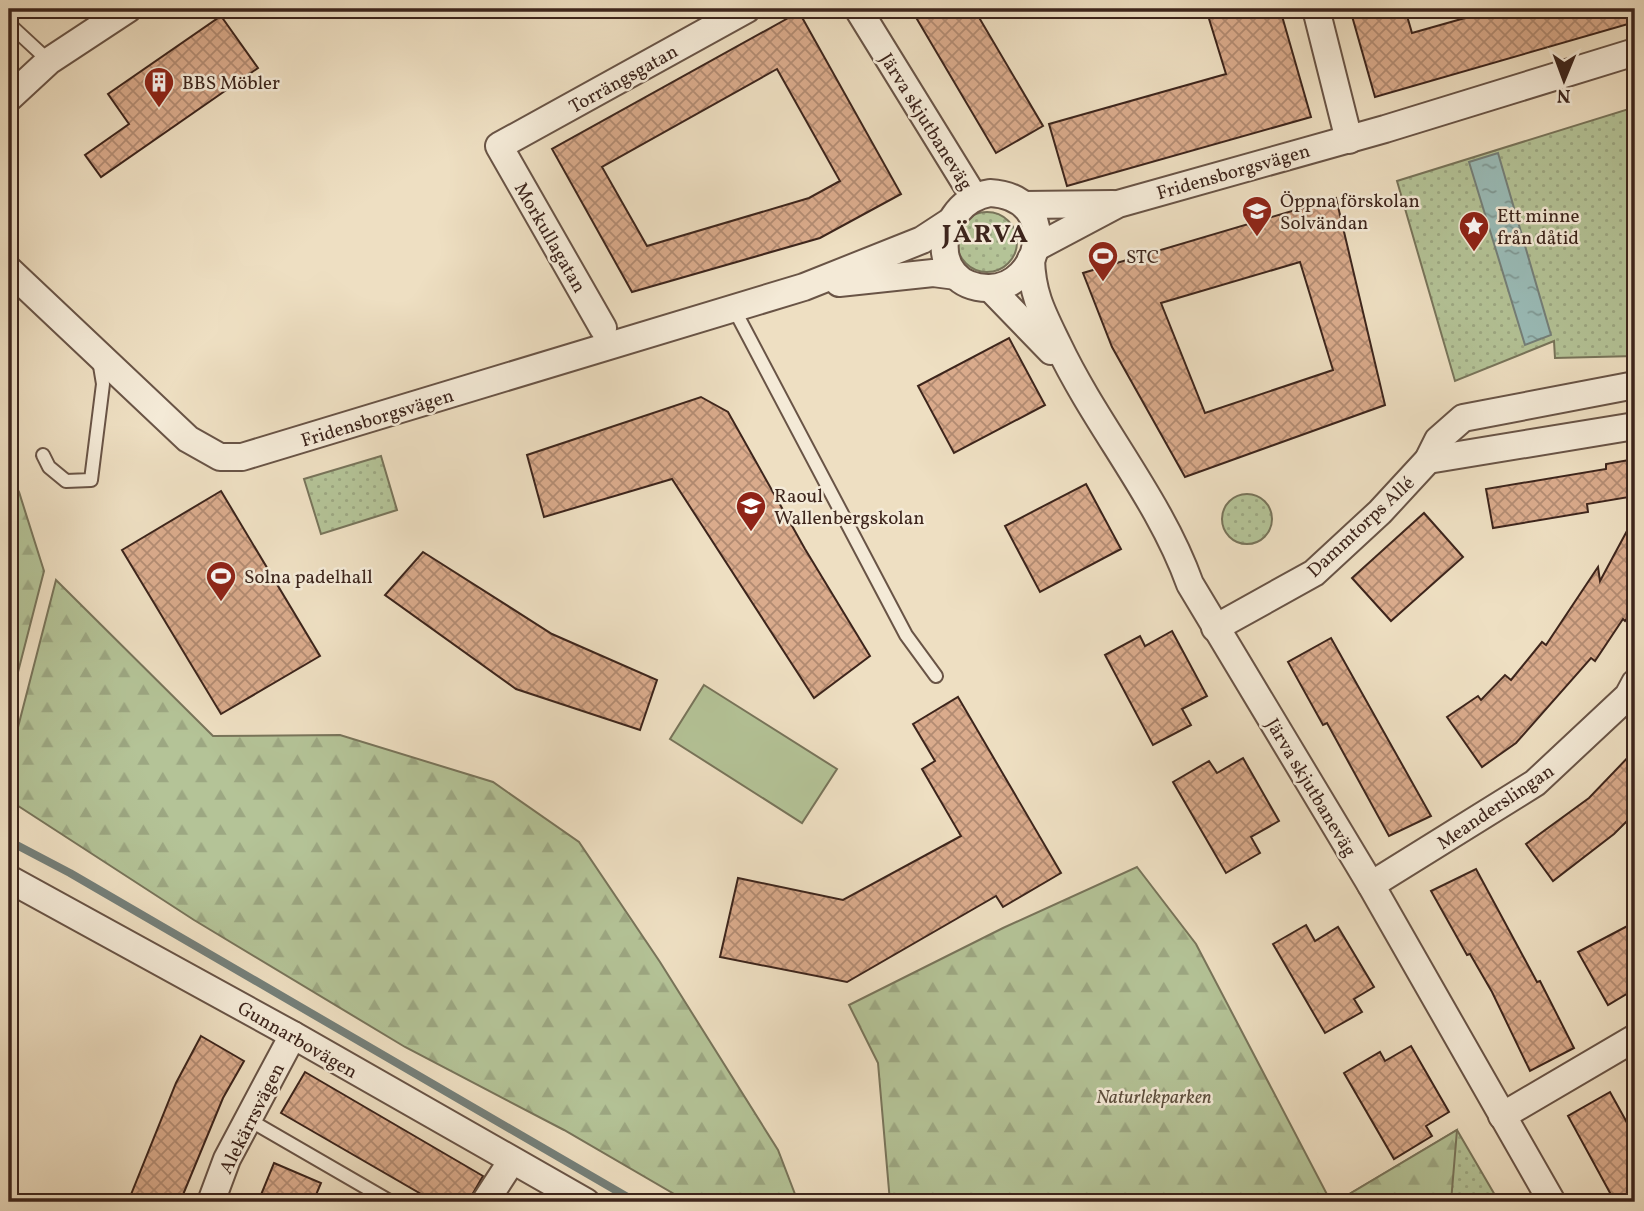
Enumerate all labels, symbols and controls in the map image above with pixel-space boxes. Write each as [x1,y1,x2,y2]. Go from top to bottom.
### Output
street label: Torrängsgatan [565,39,683,120]
north arrow [1528,46,1598,116]
street label: Järva skjutbaneväg [873,48,978,196]
building icon: BBS Möbler [142,65,176,109]
place label: BBS Möbler [182,71,280,97]
text: N [1556,82,1571,108]
street label: Fridensborgsvägen [1154,139,1313,207]
street label: Morkullagatan [507,178,591,298]
place label: Öppna förskolan Solvändan [1280,189,1420,237]
school or university icon: Öppna förskolan Solvändan [1240,194,1274,238]
place label: Ett minne från dåtid [1497,204,1580,252]
place icon: Ett minne från dåtid [1457,209,1491,253]
district label: JÄRVA [941,217,1030,253]
sports icon: STC [1086,239,1120,283]
place label: STC [1126,245,1159,271]
street label: Fridensborgsvägen [298,383,457,455]
street label: Dammtorps Allé [1302,471,1421,584]
place label: Raoul Wallenbergskolan [774,484,925,532]
school or university icon: Raoul Wallenbergskolan [734,489,768,533]
sports icon: Solna padelhall [204,559,238,603]
place label: Solna padelhall [244,565,373,591]
street label: Järva skjutbaneväg [1259,714,1362,862]
street label: Meanderslingan [1432,759,1560,857]
street label: Gunnarbovägen [232,996,362,1086]
street label: Alekärrsvägen [214,1059,292,1179]
park label: Naturlekparken [1096,1085,1212,1111]

